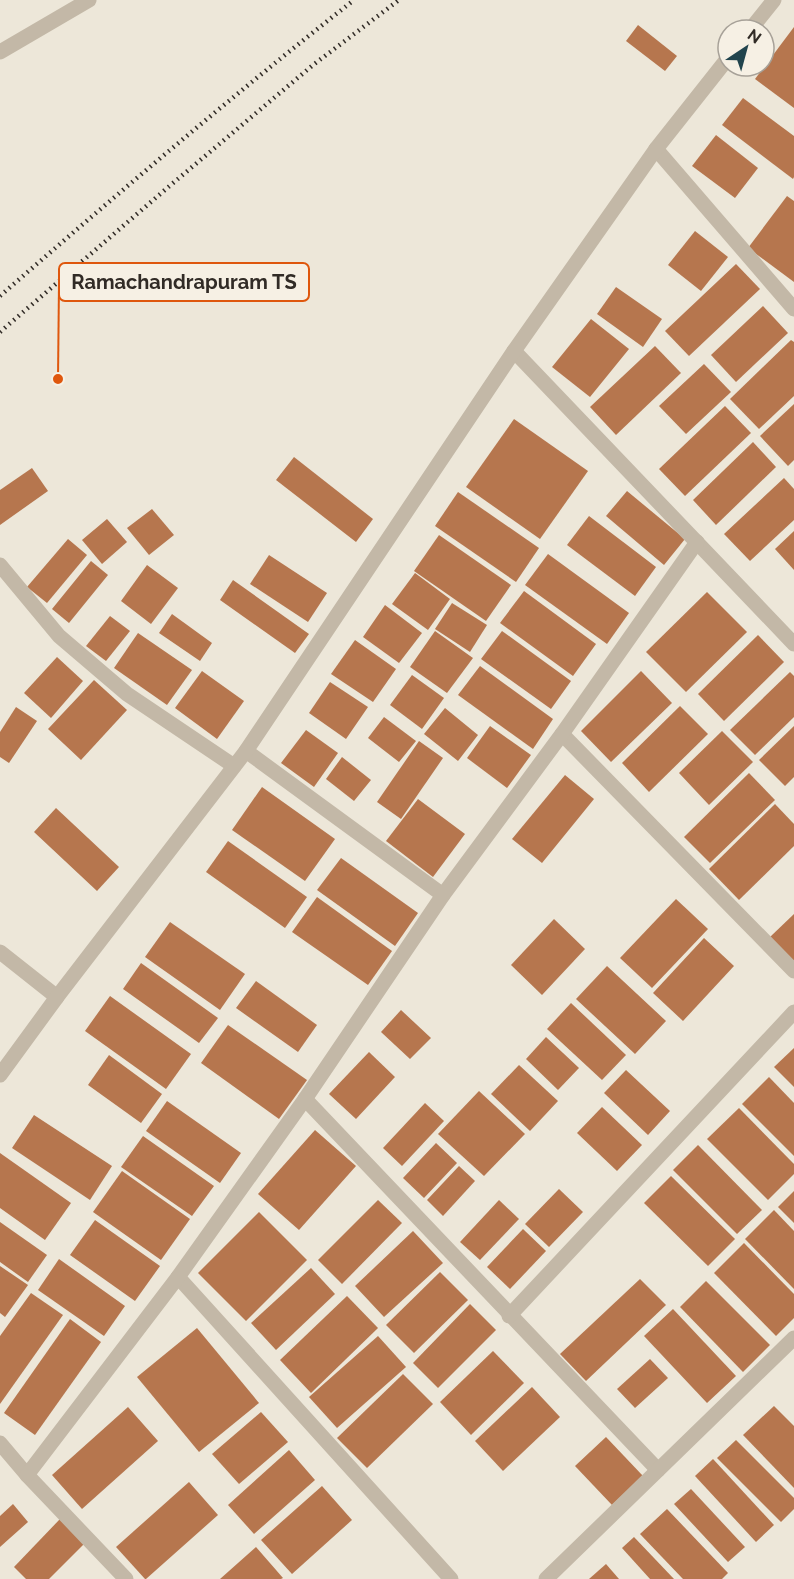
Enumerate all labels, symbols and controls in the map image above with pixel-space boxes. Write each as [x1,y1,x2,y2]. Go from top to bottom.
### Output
north arrow [716,18,776,78]
text: N [744,25,765,48]
callout: Ramachandrapuram TS [59,263,309,301]
text: Ramachandrapuram TS [71,270,297,294]

